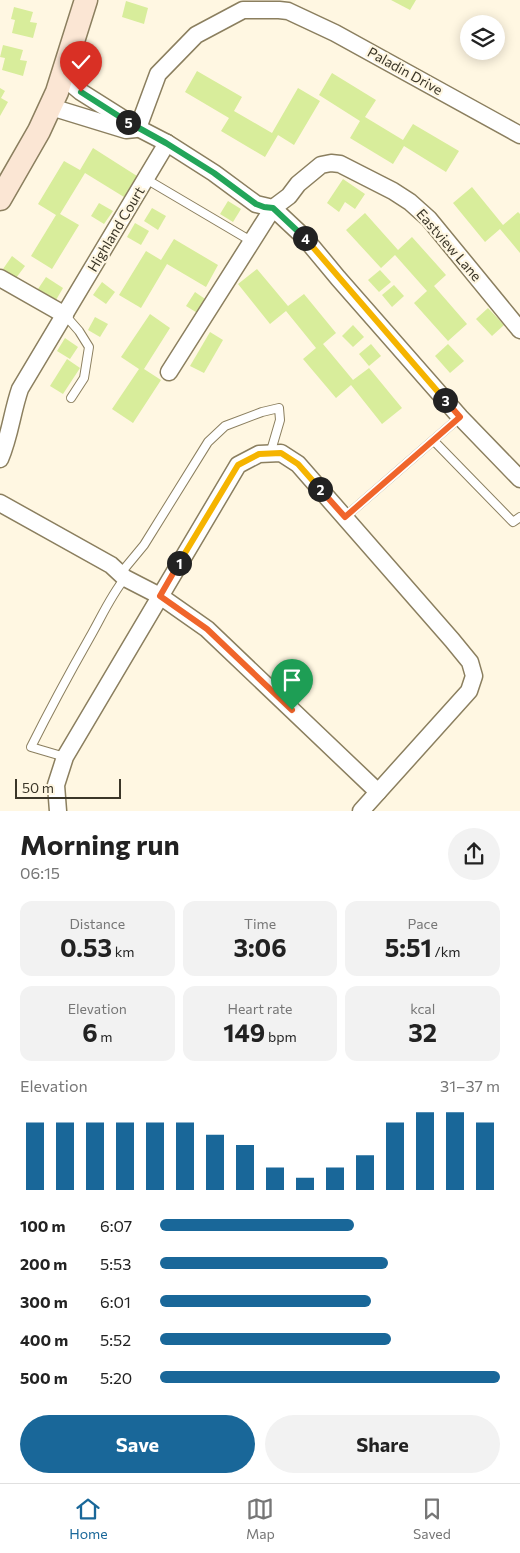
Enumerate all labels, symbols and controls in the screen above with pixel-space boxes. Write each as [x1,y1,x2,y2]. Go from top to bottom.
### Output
map controls [460,15,505,60]
button: layers [460,15,505,60]
pin [60,41,102,92]
street label: Paladin Drive [365,43,446,98]
icon: check [67,48,95,76]
pin: 5 [116,110,140,134]
text: 5 [124,114,133,131]
street label: Highland Court [83,183,148,274]
street label: Eastview Lane [413,205,485,284]
pin: 4 [292,226,318,250]
text: 4 [301,230,310,247]
pin: 3 [432,388,458,412]
text: 3 [441,392,450,409]
pin: 2 [308,476,332,502]
text: 2 [317,481,324,498]
pin: 1 [166,550,192,576]
text: 1 [176,555,183,572]
pin [271,659,313,710]
icon: arrive [278,666,306,694]
scale bar [15,776,121,799]
text: 50 m [22,779,54,796]
text: Morning run [20,827,180,861]
button: share [448,828,500,880]
text: 06:15 [20,863,60,882]
text: Distance [70,915,125,932]
text: Time [244,915,276,932]
text: Pace [407,915,438,932]
text: 0.53 [60,932,112,962]
text: 3:06 [233,932,287,962]
text: 5:51 [385,932,432,962]
text: km [112,943,135,960]
text: /km [432,943,461,960]
text: Elevation [68,1000,127,1017]
text: Heart rate [227,1000,293,1017]
text: kcal [410,1000,435,1017]
text: 6 [82,1017,98,1047]
text: 149 [223,1017,265,1047]
text: 32 [408,1017,437,1047]
text: m [98,1028,113,1045]
text: bpm [265,1028,297,1045]
text: Elevation [20,1076,88,1095]
text: 31–37 m [440,1076,500,1095]
text: 100 m [20,1216,66,1235]
text: 6:07 [100,1216,132,1235]
text: 200 m [20,1254,67,1273]
text: 5:53 [100,1254,131,1273]
text: 300 m [20,1292,68,1311]
text: 6:01 [100,1292,131,1311]
text: 400 m [20,1330,68,1349]
text: 5:52 [100,1330,131,1349]
text: 500 m [20,1368,68,1387]
text: 5:20 [100,1368,132,1387]
button: Save [20,1415,255,1473]
button: Share [265,1415,500,1473]
tab: Home [69,1495,108,1542]
tab: Map [246,1495,275,1542]
tab: Saved [413,1495,451,1542]

